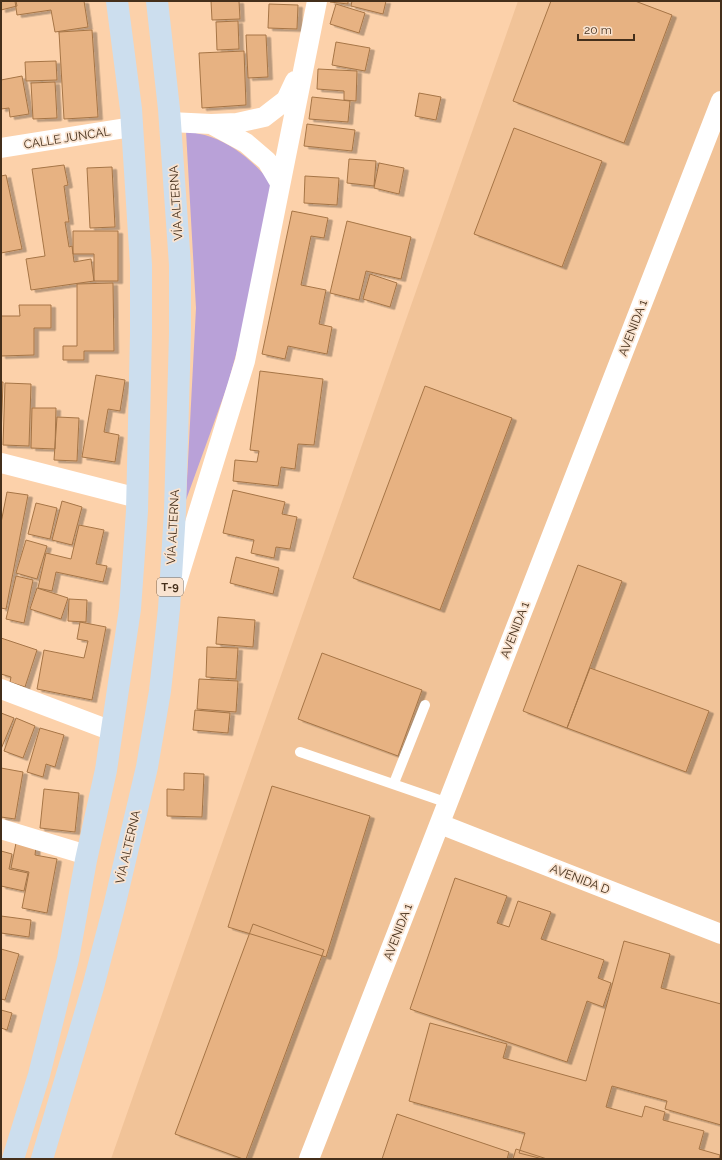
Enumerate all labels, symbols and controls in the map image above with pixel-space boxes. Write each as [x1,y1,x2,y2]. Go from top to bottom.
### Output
scale bar [578,16,634,42]
text: 20 m [584,23,612,37]
street label: CALLE JUNCAL [23,124,111,152]
street label: VÍA ALTERNA [166,165,186,241]
street label: AVENIDA 1 [616,298,650,358]
street label: VÍA ALTERNA [164,489,182,565]
road number: T-9 [157,578,183,596]
street label: AVENIDA 1 [498,600,532,660]
street label: VÍA ALTERNA [113,809,143,885]
street label: AVENIDA D [548,861,612,897]
street label: AVENIDA 1 [381,902,415,962]

